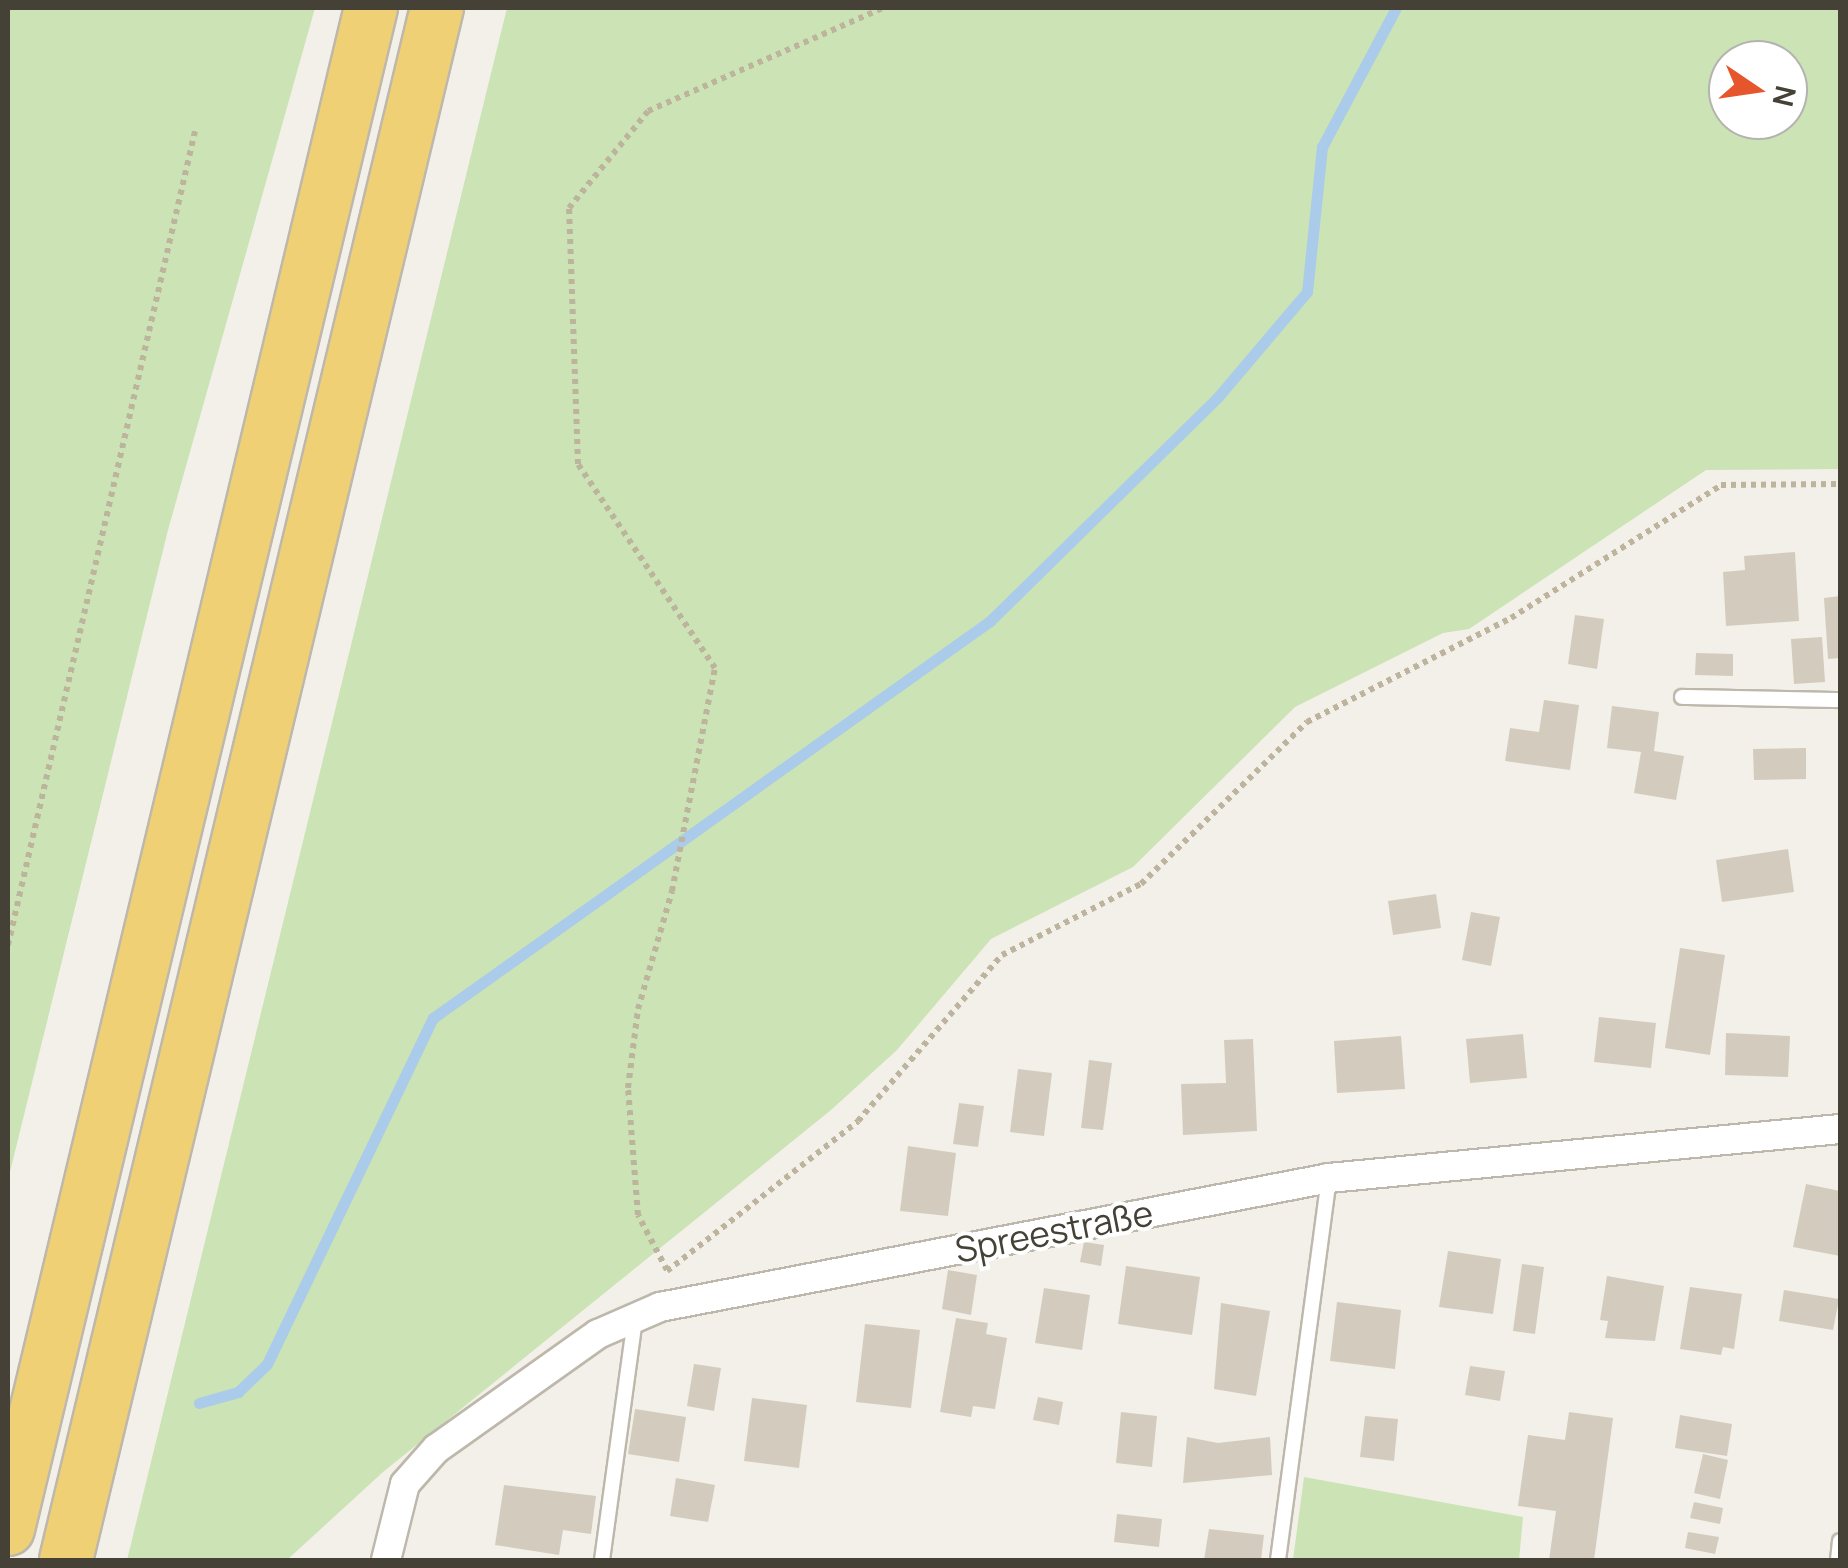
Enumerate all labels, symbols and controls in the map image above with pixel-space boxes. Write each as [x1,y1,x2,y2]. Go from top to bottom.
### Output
north arrow [1708,40,1808,140]
text: N [1765,82,1806,110]
street label: Spreestraße [952,1191,1156,1271]

